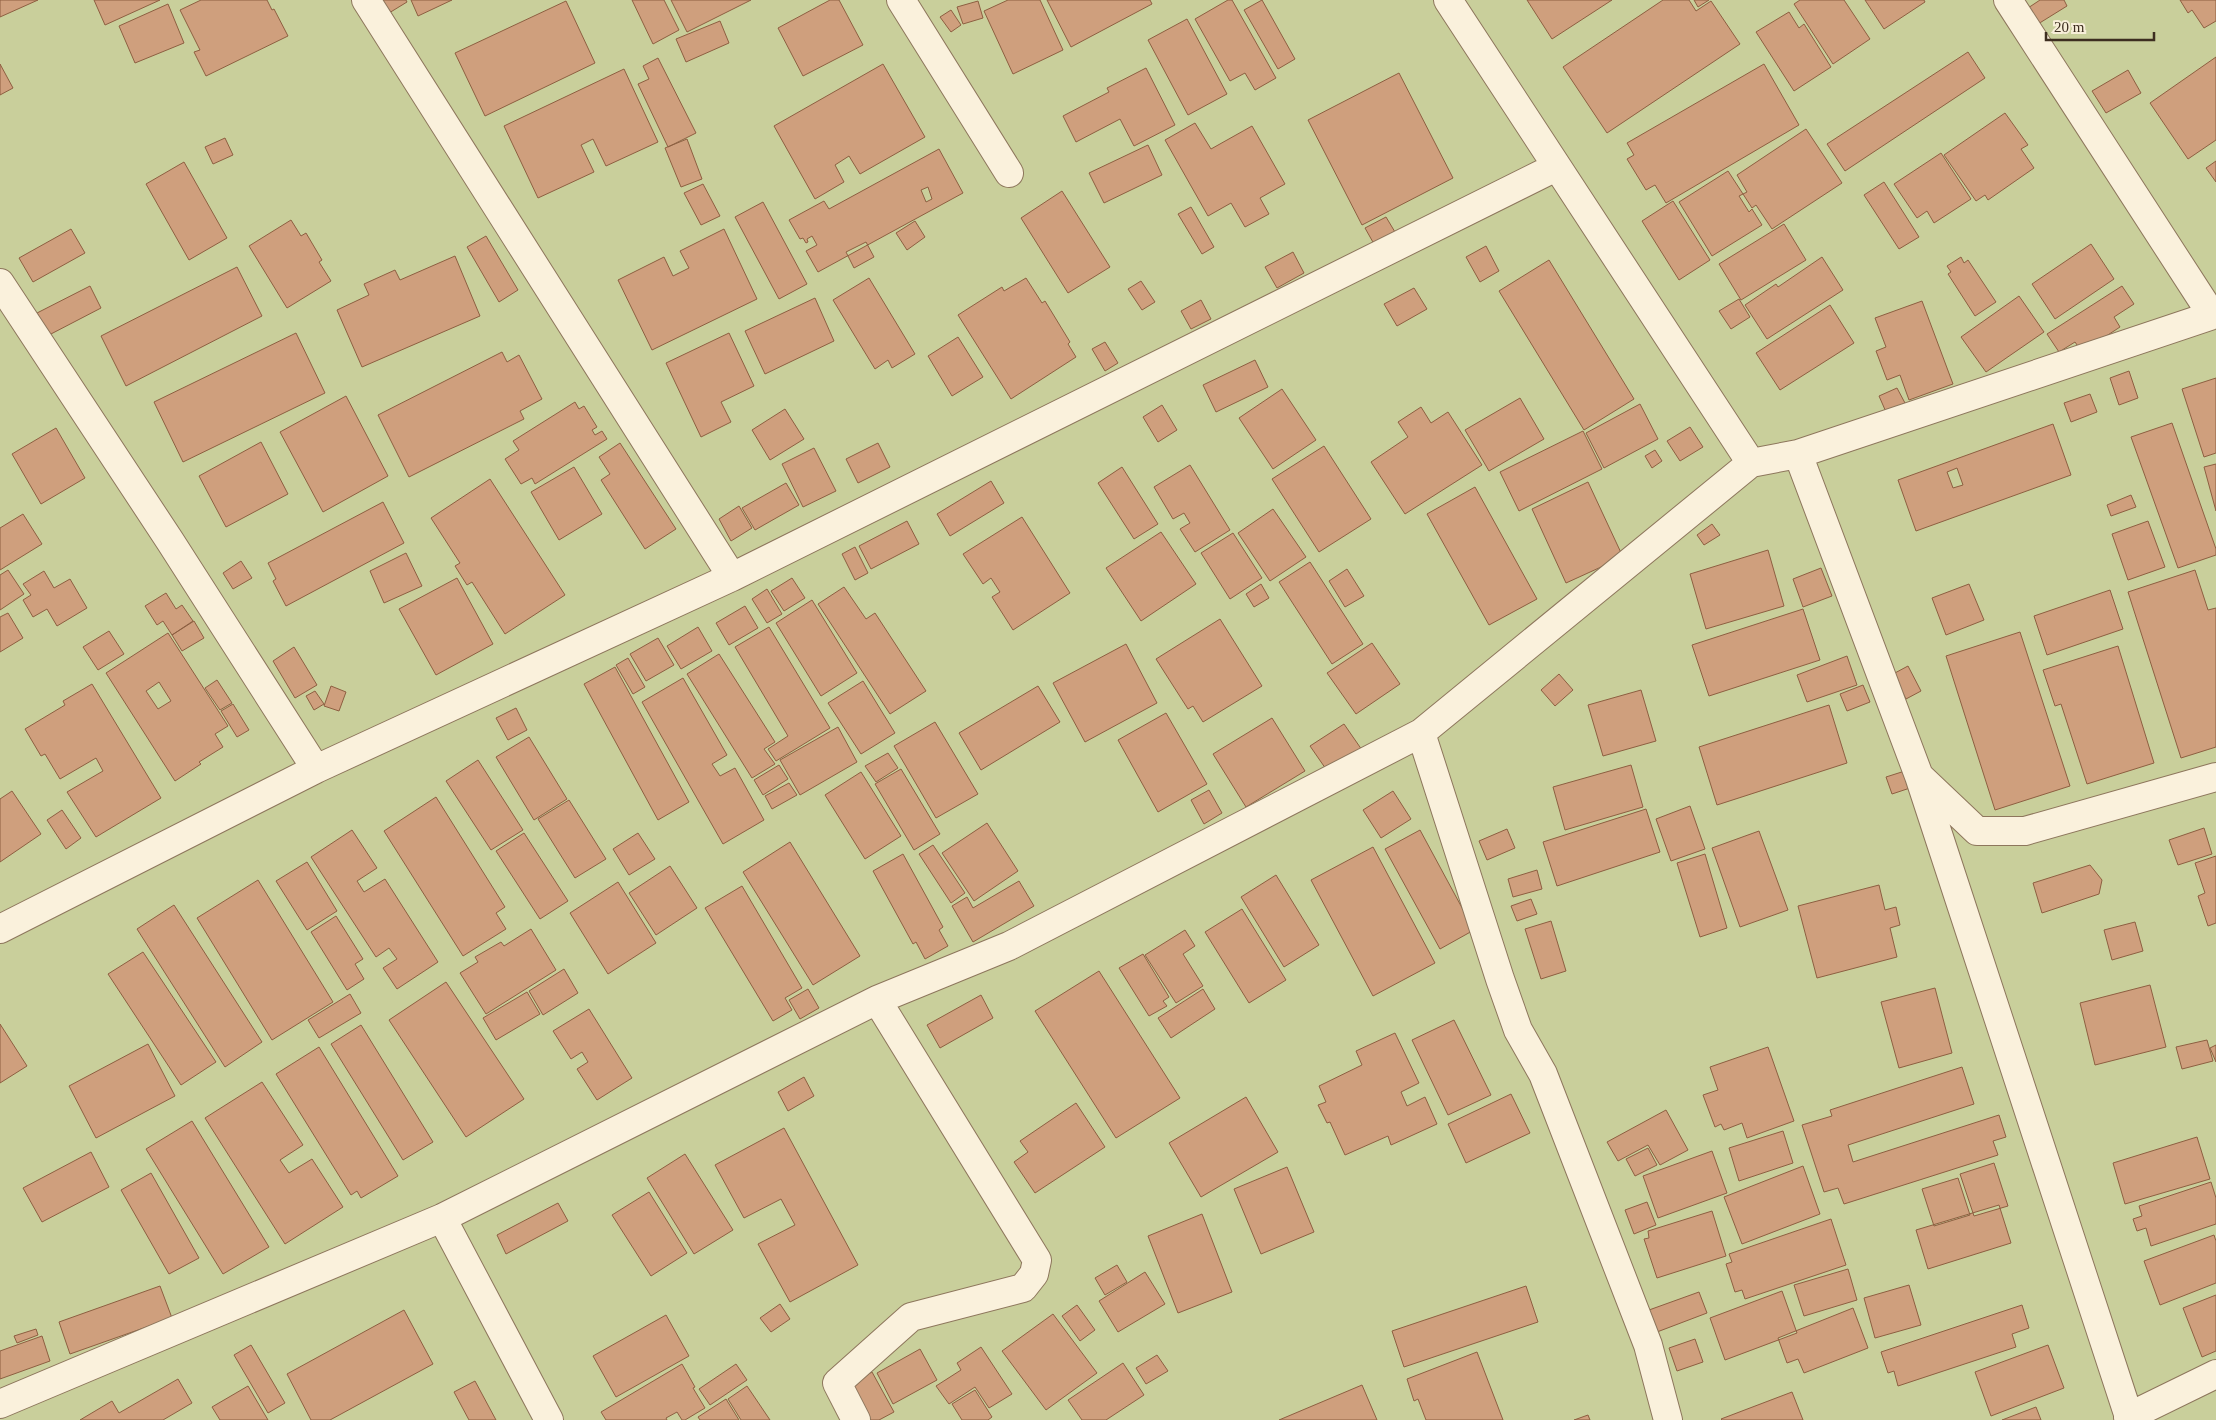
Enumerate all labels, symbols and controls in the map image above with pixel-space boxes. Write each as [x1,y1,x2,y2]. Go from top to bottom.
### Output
scale bar [2046,10,2154,42]
text: 20 m [2054,19,2085,35]

